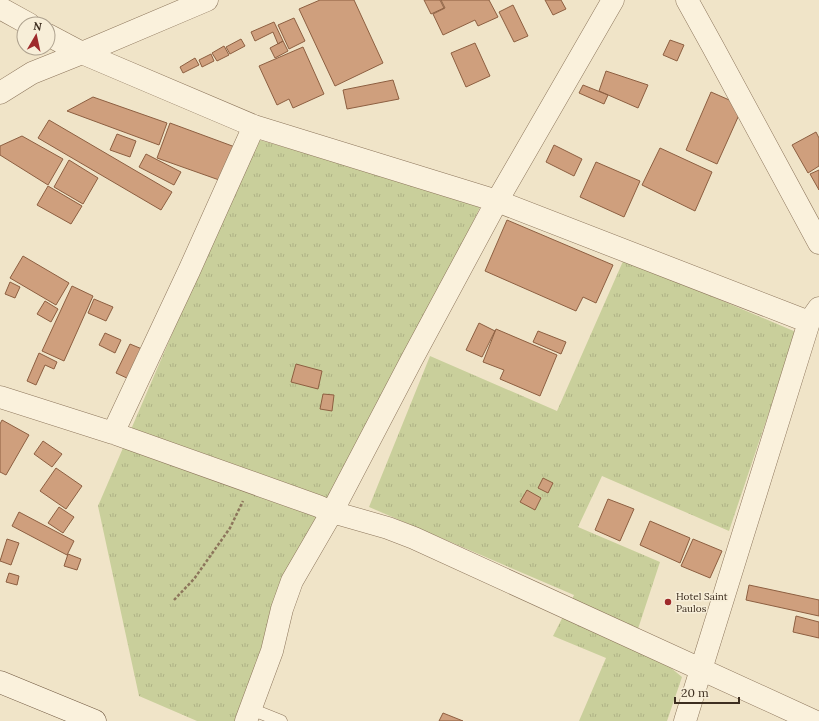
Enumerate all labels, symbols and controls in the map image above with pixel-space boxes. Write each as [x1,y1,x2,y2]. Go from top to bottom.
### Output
north arrow [16,16,56,56]
text: N [32,19,43,34]
place label: Hotel Saint Paulos [676,590,728,615]
marker: Hotel Saint Paulos [663,597,673,607]
scale bar [675,679,739,705]
text: 20 m [681,685,709,700]

